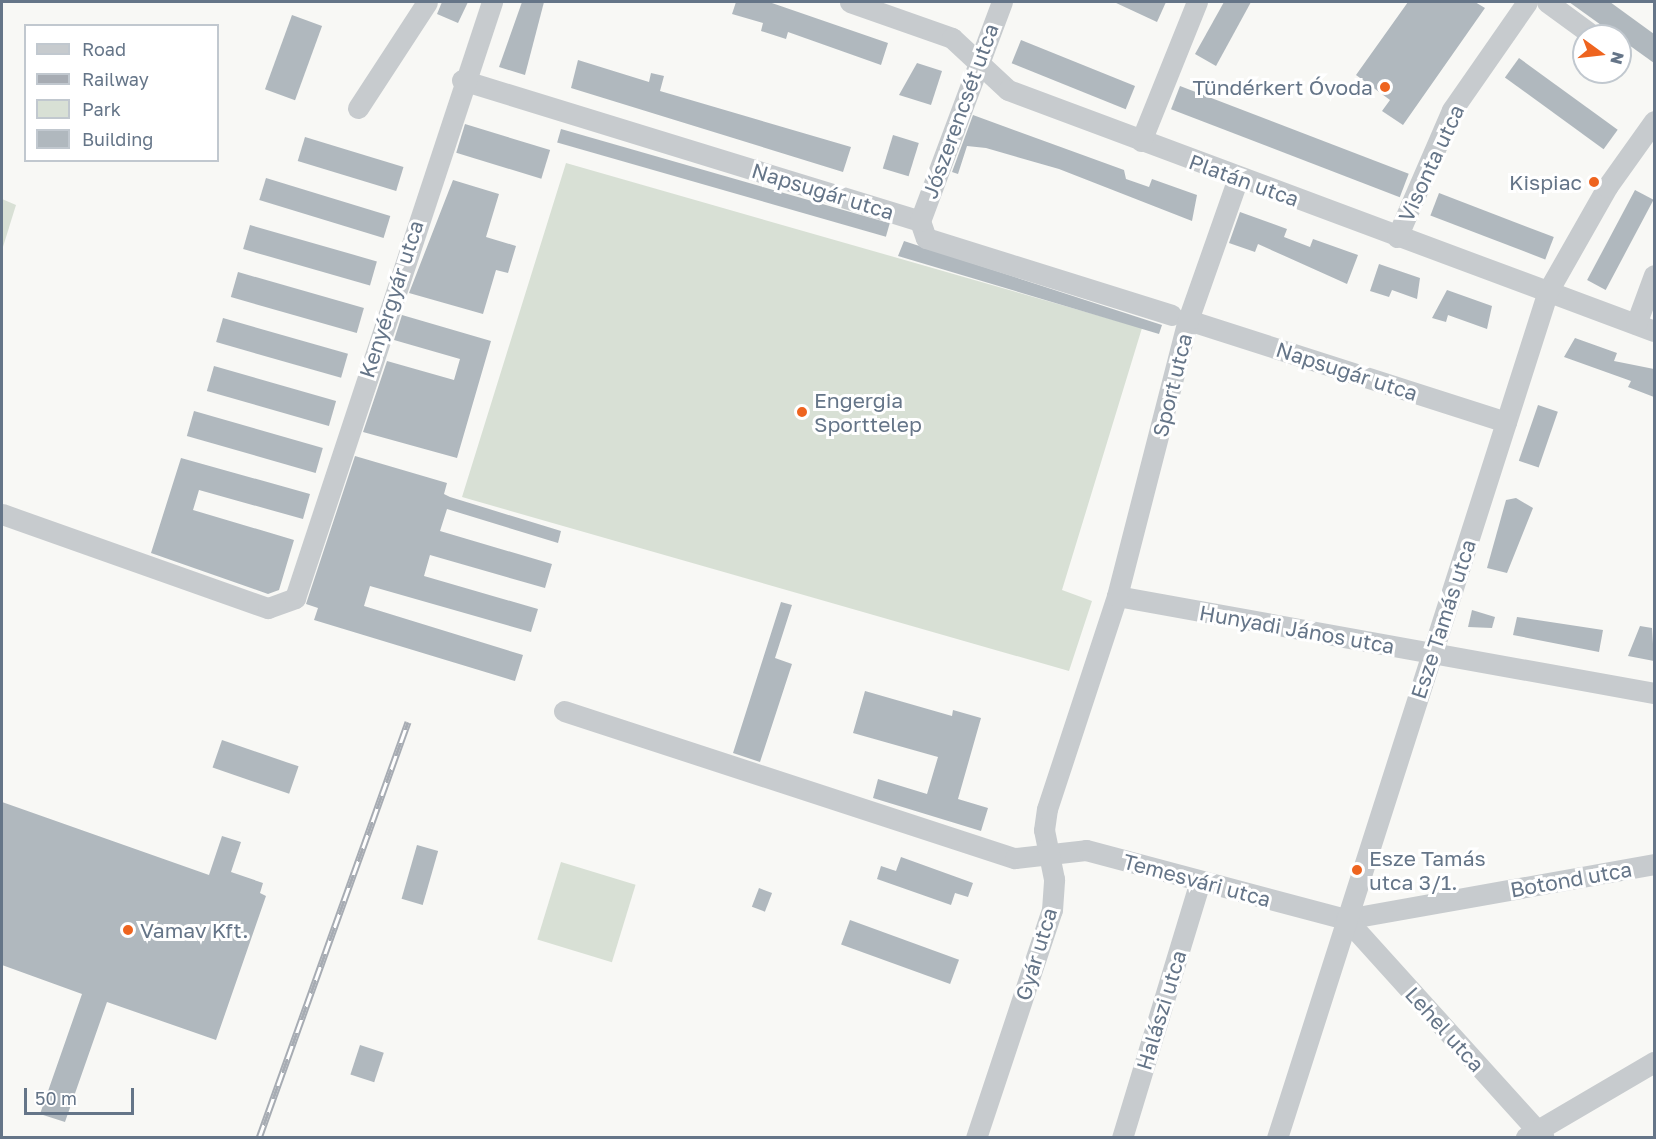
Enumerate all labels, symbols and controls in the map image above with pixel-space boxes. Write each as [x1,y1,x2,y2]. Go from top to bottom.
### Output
street label: Jószerencsét utca [917,20,1003,202]
legend [24,24,219,162]
north arrow [1572,24,1632,84]
text: Road [82,38,126,60]
text: N [1606,50,1629,67]
text: Railway [82,68,149,90]
place label: Tündérkert Óvoda [1192,74,1373,100]
marker: Tündérkert Óvoda [1378,80,1392,94]
text: Park [82,98,121,120]
street label: Visonta utca [1393,101,1469,225]
text: Building [82,128,153,150]
street label: Platán utca [1186,148,1302,212]
street label: Napsugár utca [749,157,897,225]
place label: Kispiac [1509,169,1582,195]
marker: Kispiac [1587,175,1601,189]
street label: Kenyérgyár utca [354,217,428,381]
street label: Sport utca [1147,331,1197,439]
street label: Napsugár utca [1273,336,1421,406]
place label: Engergia Sporttelep [814,387,922,437]
marker: Engergia Sporttelep [795,405,809,419]
street label: Esze Tamás utca [1405,536,1481,702]
street label: Hunyadi János utca [1197,599,1397,659]
place label: Esze Tamás utca 3/1. [1369,845,1486,895]
street label: Temesvári utca [1120,848,1274,912]
street label: Botond utca [1508,856,1634,902]
marker: Esze Tamás utca 3/1. [1350,863,1364,877]
street label: Gyár utca [1010,905,1062,1003]
place label: Vamav Kft. [140,917,249,943]
marker: Vamav Kft. [121,923,135,937]
street label: Halászi utca [1131,947,1191,1073]
street label: Lehel utca [1400,981,1490,1077]
scale bar [27,1076,136,1114]
text: 50 m [35,1087,77,1109]

